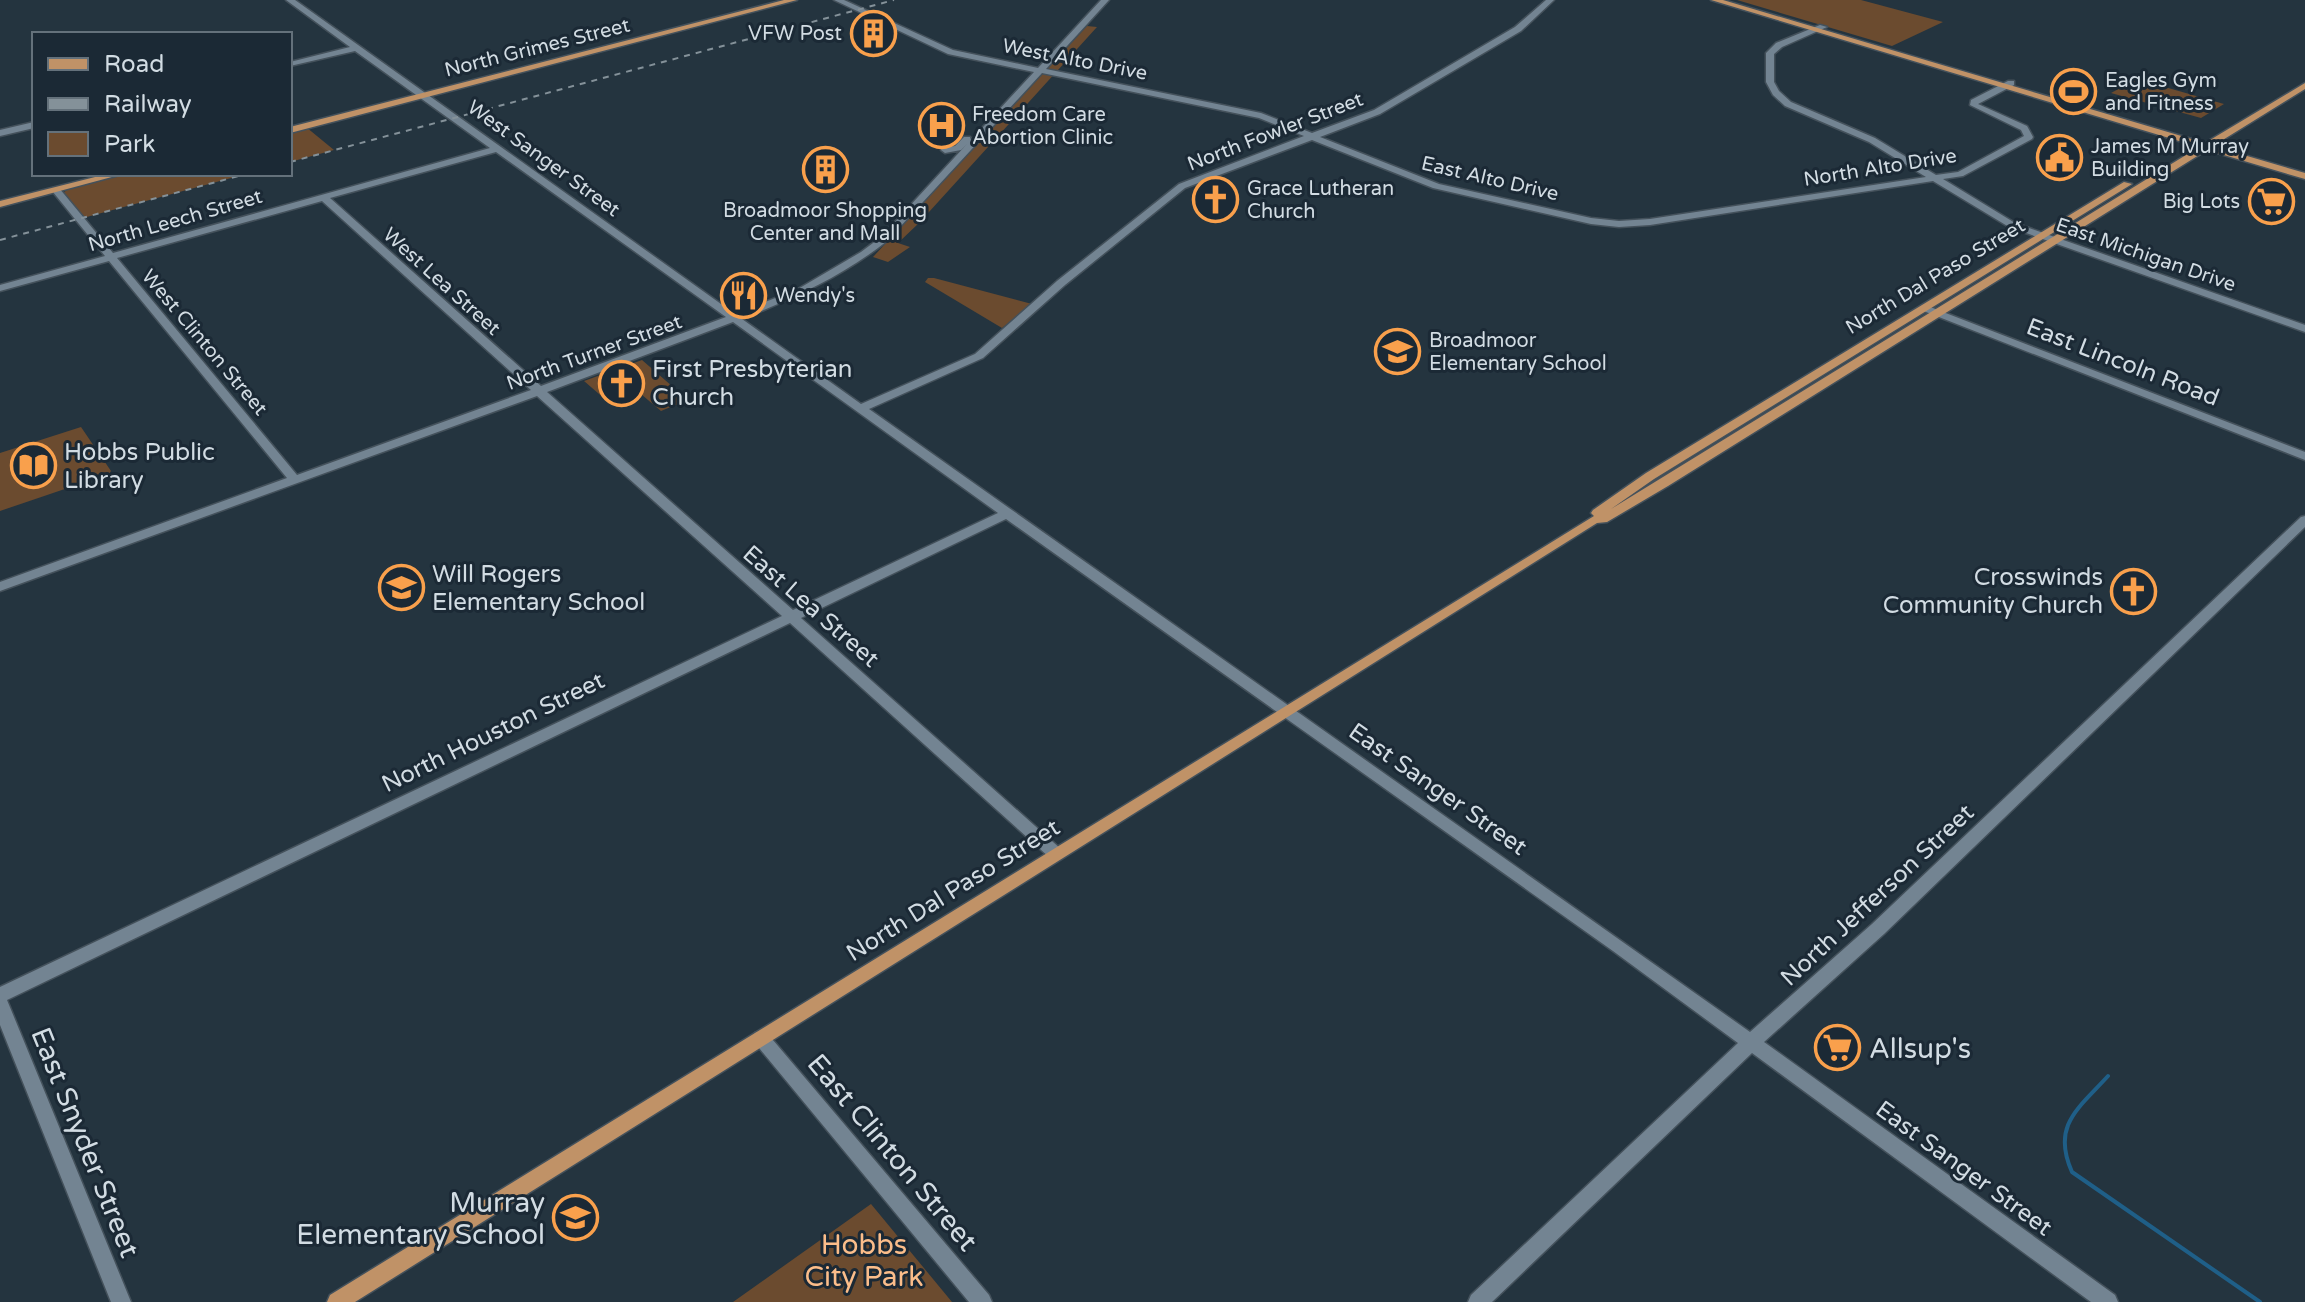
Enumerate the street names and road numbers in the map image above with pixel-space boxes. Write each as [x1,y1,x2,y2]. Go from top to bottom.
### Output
street label: North Grimes Street [442,13,633,83]
street label: West Alto Drive [1000,34,1149,86]
street label: North Fowler Street [1184,87,1367,176]
street label: West Sanger Street [462,95,625,222]
street label: North Alto Drive [1802,144,1958,192]
street label: East Alto Drive [1419,152,1561,206]
street label: North Leech Street [85,185,265,257]
street label: East Michigan Drive [2053,213,2239,297]
street label: North Dal Paso Street [1841,214,2030,340]
street label: West Lea Street [378,223,505,341]
street label: West Clinton Street [136,265,272,421]
street label: North Turner Street [503,310,686,396]
street label: East Lincoln Road [2022,312,2223,413]
street label: East Lea Street [737,539,885,673]
street label: North Houston Street [377,666,609,799]
street label: East Sanger Street [1343,717,1532,862]
street label: North Jefferson Street [1775,798,1980,992]
street label: North Dal Paso Street [841,813,1065,968]
street label: East Snyder Street [23,1022,147,1263]
street label: East Clinton Street [800,1047,985,1258]
street label: East Sanger Street [1870,1095,2058,1242]

